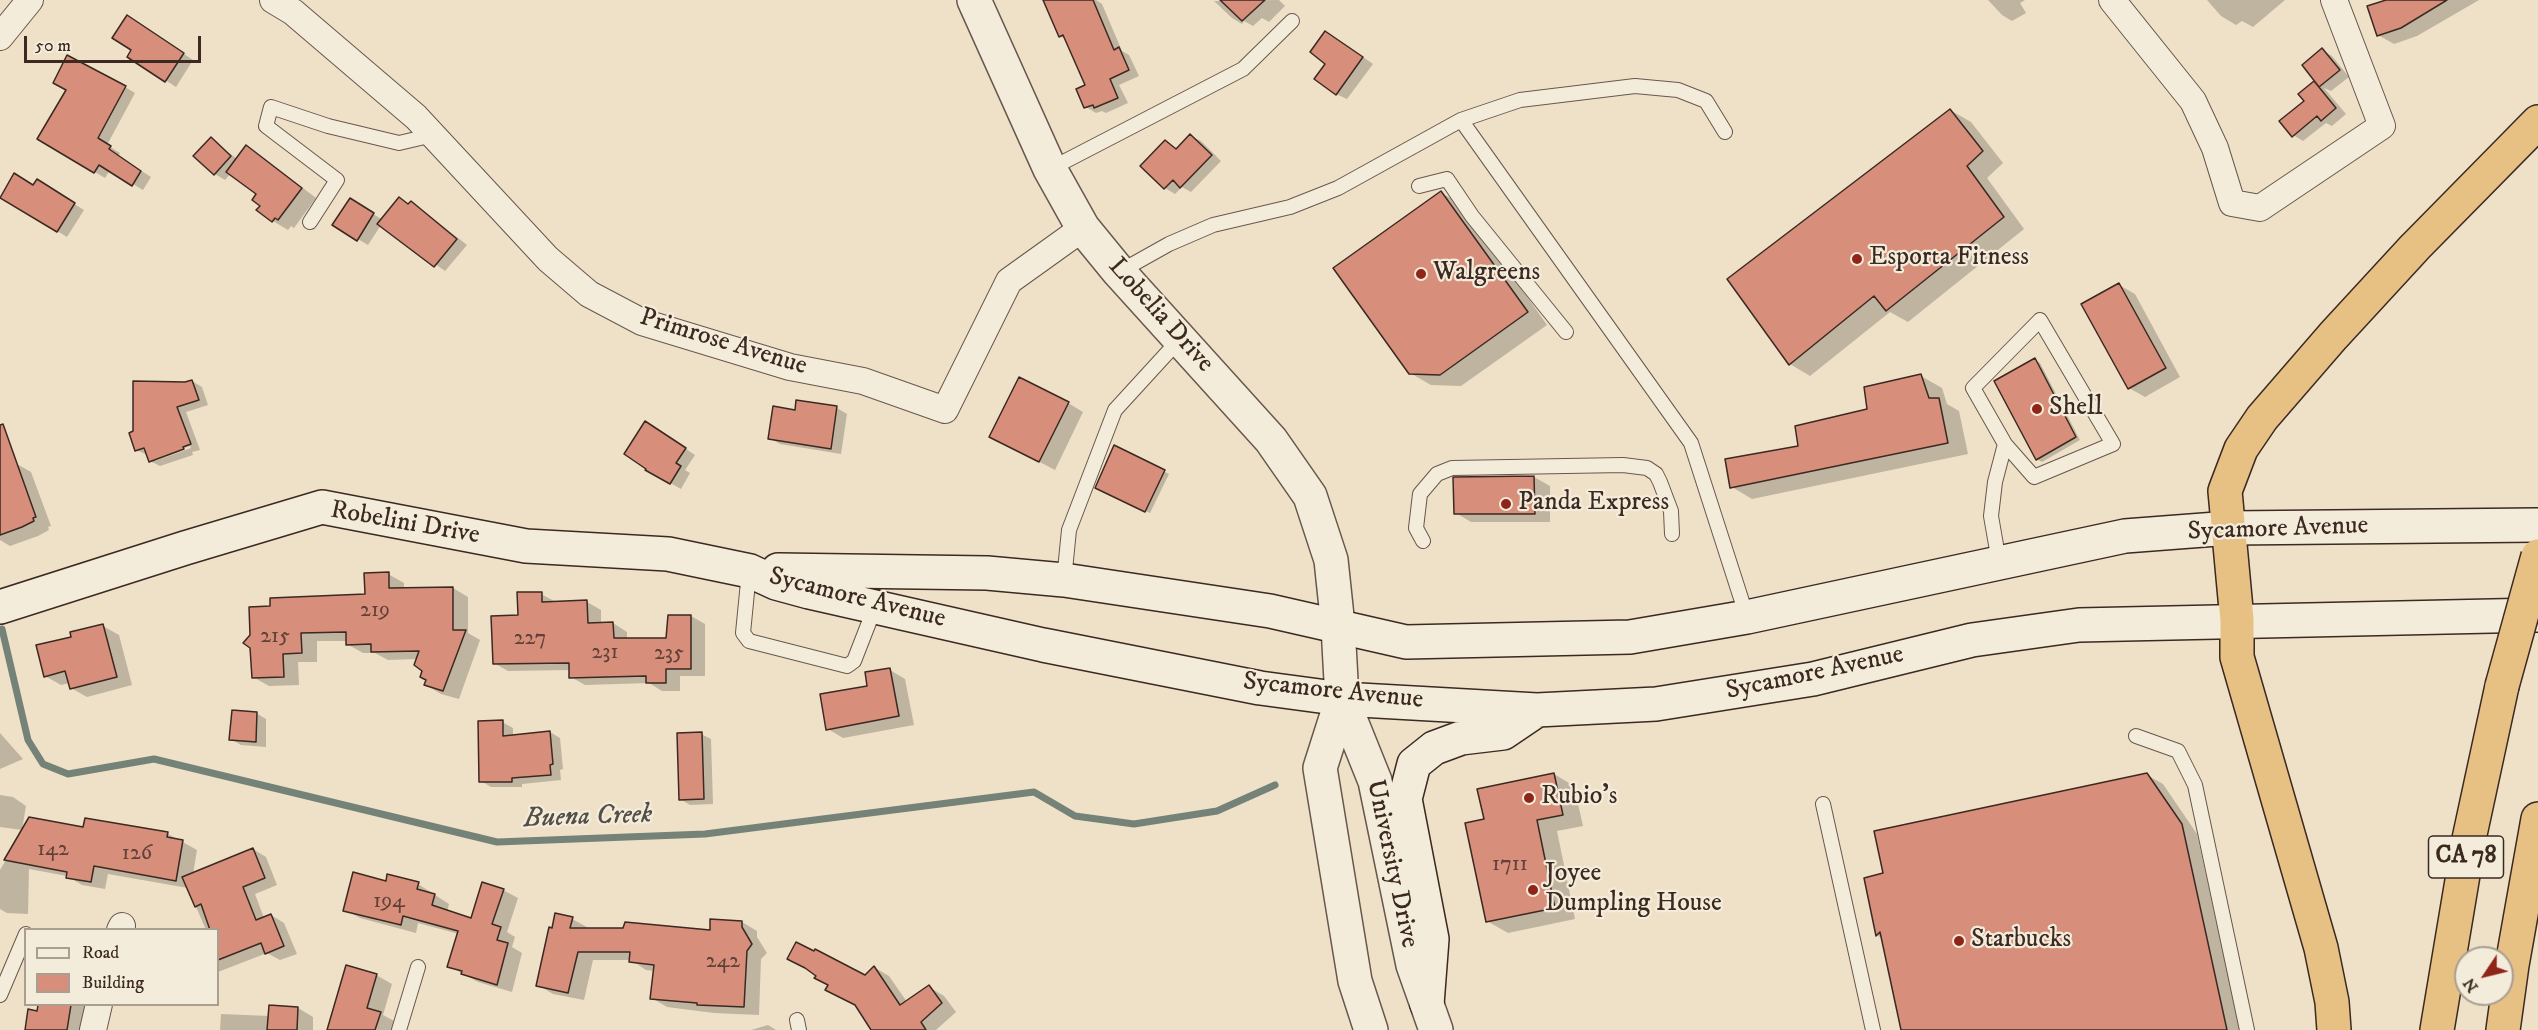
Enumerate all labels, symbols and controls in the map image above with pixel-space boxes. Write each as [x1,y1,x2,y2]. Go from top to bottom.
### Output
scale bar [27,24,204,62]
text: 50 m [35,35,71,57]
place label: Esporta Fitness [1869,243,2029,275]
street label: Lobelia Drive [1100,252,1220,380]
marker: Esporta Fitness [1850,252,1864,266]
place label: Walgreens [1433,258,1540,290]
marker: Walgreens [1414,267,1428,281]
street label: Primrose Avenue [636,303,810,383]
place label: Shell [2049,393,2103,425]
marker: Shell [2030,402,2044,416]
place label: Panda Express [1518,488,1669,520]
street label: Robelini Drive [328,496,482,552]
marker: Panda Express [1499,497,1513,511]
street label: Sycamore Avenue [2187,511,2369,549]
street label: Sycamore Avenue [766,562,948,636]
house number: 219 [360,598,390,624]
house number: 215 [260,624,290,650]
house number: 227 [514,626,546,652]
house number: 231 [591,640,619,666]
street label: Sycamore Avenue [1723,640,1907,708]
house number: 235 [654,641,684,667]
street label: Sycamore Avenue [1241,667,1425,717]
street label: University Drive [1358,777,1424,951]
place label: Rubio's [1541,782,1617,814]
marker: Rubio's [1522,791,1536,805]
water label: Buena Creek [523,800,653,836]
road number: CA 78 [2428,836,2504,878]
house number: 142 [37,837,69,863]
house number: 126 [122,841,152,867]
house number: 1711 [1492,852,1528,878]
place label: Joyee Dumpling House [1545,859,1722,921]
marker: Joyee Dumpling House [1526,883,1540,897]
house number: 194 [373,889,405,915]
place label: Starbucks [1971,925,2071,957]
legend [24,928,219,1006]
marker: Starbucks [1952,934,1966,948]
text: Road [82,942,119,964]
north arrow [2454,946,2514,1006]
house number: 242 [706,949,740,975]
text: Building [82,972,144,994]
text: N [2459,974,2483,996]

